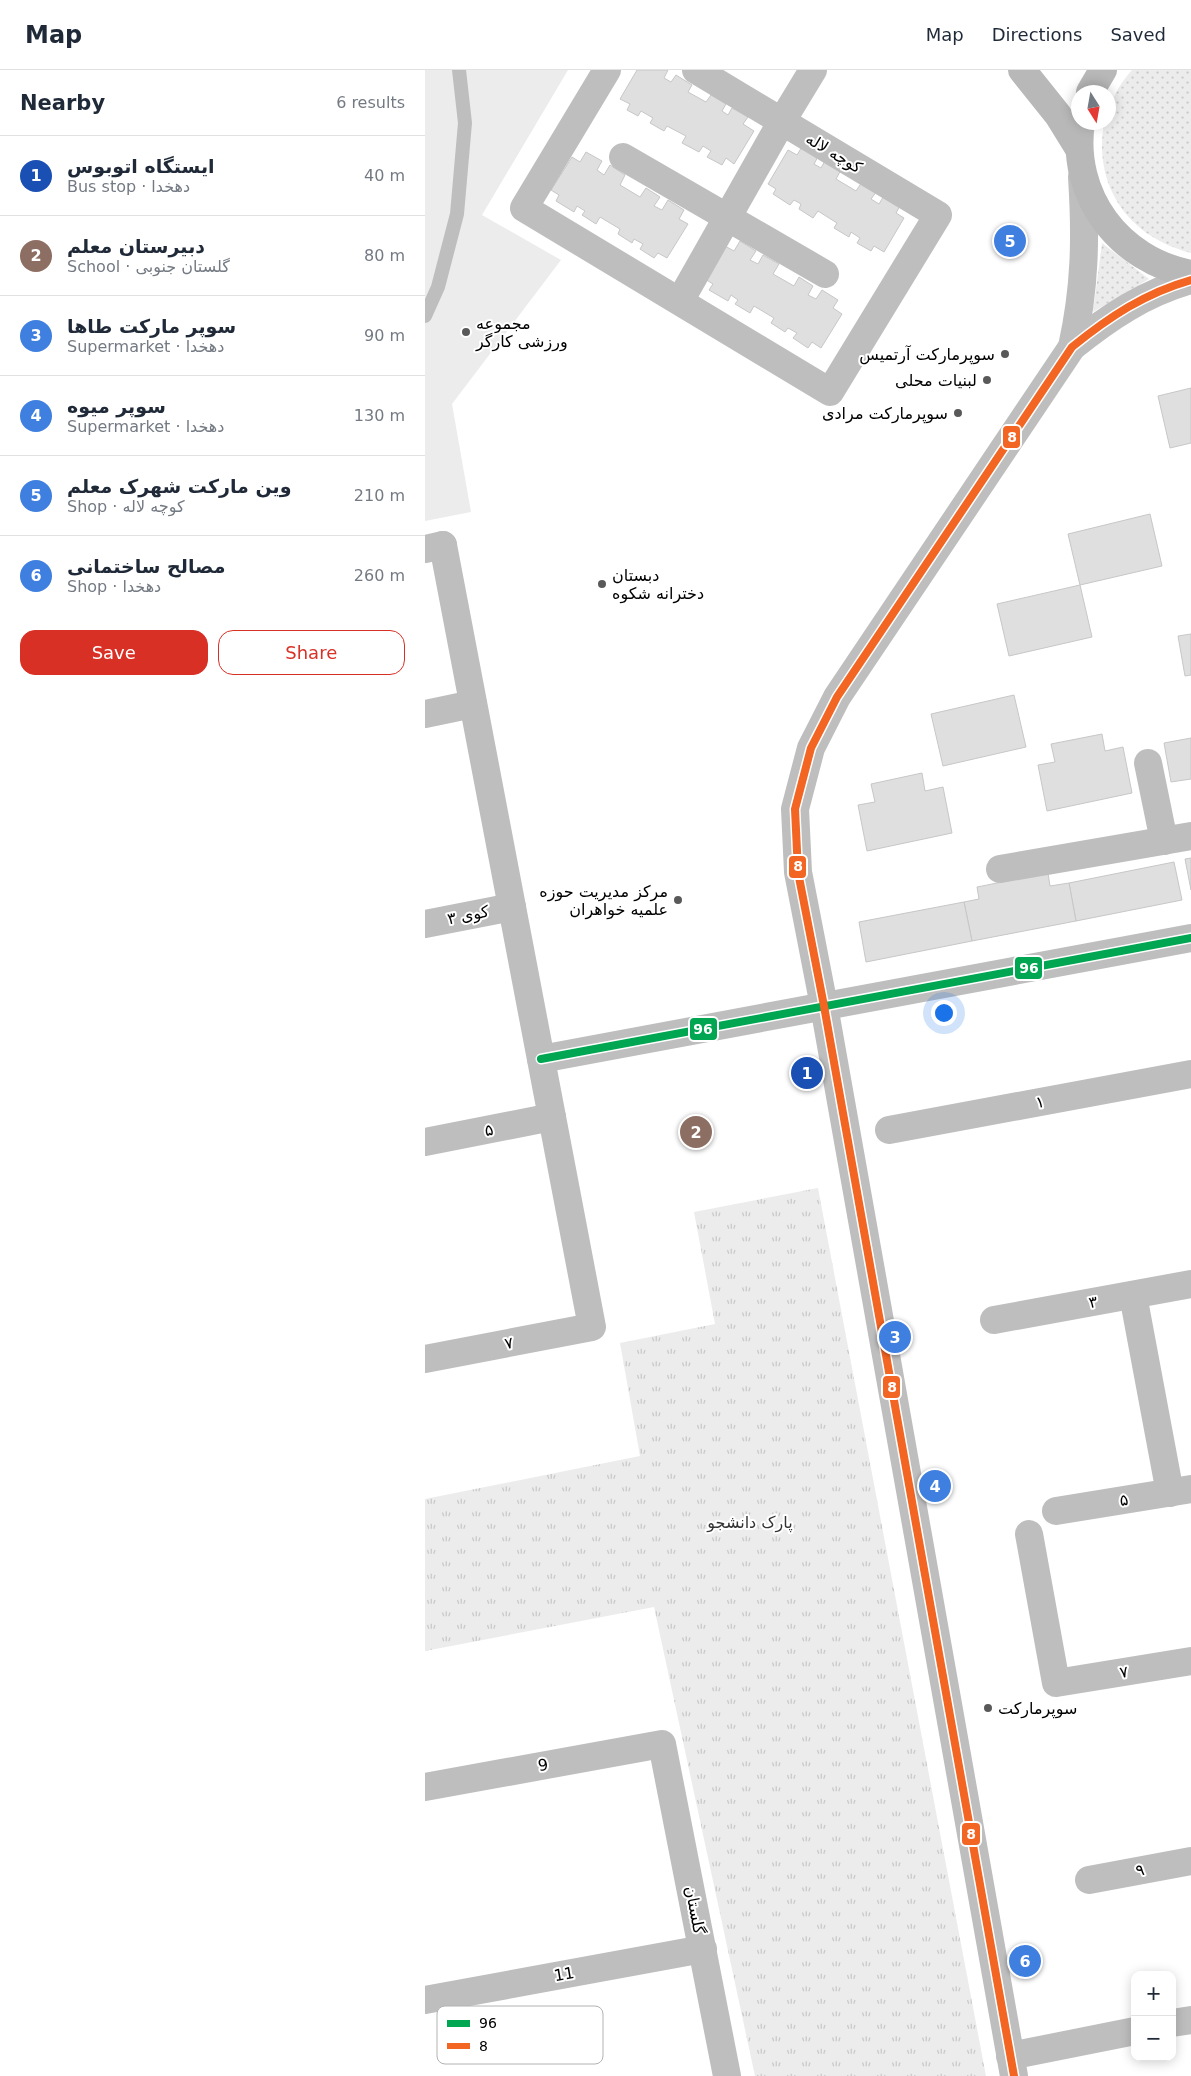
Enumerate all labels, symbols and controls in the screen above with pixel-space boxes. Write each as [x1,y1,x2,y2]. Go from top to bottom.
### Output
text: Map [25,21,82,49]
text: Map [926,24,964,45]
text: Directions [992,24,1082,45]
text: Saved [1110,24,1166,45]
north arrow [1071,85,1116,130]
text: Nearby [20,91,105,115]
text: 6 results [336,93,405,112]
street label: کوچه لاله [802,129,866,178]
text: ایستگاه اتوبوس [67,155,215,177]
text: 1 [30,166,42,185]
text: 40 m [364,166,405,185]
text: Bus stop · دهخدا [67,177,190,196]
pin: 5 [994,222,1026,260]
text: دبیرستان معلم [67,235,205,257]
text: 2 [30,246,42,265]
text: 80 m [364,246,405,265]
text: School · گلستان جنوبی [67,257,230,276]
place label: مجموعه ورزشی کارگر [475,314,568,352]
text: سوپر مارکت طاها [67,315,236,337]
text: 3 [30,326,42,345]
text: 90 m [364,326,405,345]
marker: مجموعه ورزشی کارگر [460,326,472,338]
text: Supermarket · دهخدا [67,337,224,356]
place label: سوپرمارکت آرتمیس [859,345,995,365]
marker: سوپرمارکت آرتمیس [999,348,1011,360]
place label: لبنیات محلی [895,371,977,390]
marker: لبنیات محلی [981,374,993,386]
text: سوپر میوه [67,395,166,417]
place label: سوپرمارکت مرادی [822,404,948,424]
text: 4 [30,406,42,425]
text: 130 m [354,406,405,425]
marker: سوپرمارکت مرادی [952,407,964,419]
text: Supermarket · دهخدا [67,417,224,436]
line badge: 8 [1002,425,1021,449]
text: 8 [1007,429,1017,445]
text: وین مارکت شهرک معلم [67,475,292,497]
text: 5 [30,486,42,505]
text: 210 m [354,486,405,505]
text: Shop · کوچه لاله [67,497,185,516]
text: مصالح ساختمانی [67,555,226,577]
text: 6 [30,566,42,585]
text: 260 m [354,566,405,585]
place label: دبستان دخترانه شکوه [612,566,704,604]
text: Shop · دهخدا [67,577,161,596]
marker: دبستان دخترانه شکوه [596,578,608,590]
button: Save [20,630,208,675]
button: Share [218,630,405,675]
line badge: 8 [788,855,807,879]
text: 8 [793,858,803,874]
place label: مرکز مدیریت حوزه علمیه خواهران [539,882,668,920]
marker: مرکز مدیریت حوزه علمیه خواهران [672,894,684,906]
street label: کوی ۳ [446,902,491,929]
line badge: 96 [1014,956,1043,980]
text: 96 [1019,960,1039,976]
your location [931,1000,957,1026]
line badge: 96 [689,1017,718,1041]
text: 96 [693,1021,713,1037]
pin: 1 [791,1054,823,1092]
street label: ۱ [1034,1092,1046,1112]
pin: 2 [680,1113,712,1151]
street label: ۵ [483,1120,495,1140]
street label: ۳ [1087,1292,1099,1312]
pin: 3 [879,1318,911,1356]
street label: ۷ [503,1333,515,1353]
line badge: 8 [882,1375,901,1399]
text: 8 [887,1379,897,1395]
pin: 4 [919,1467,951,1505]
street label: ۵ [1118,1490,1130,1510]
park label: پارک دانشجو [706,1513,793,1533]
street label: ۷ [1118,1662,1130,1682]
place label: سوپرمارکت [998,1699,1077,1719]
marker: سوپرمارکت [982,1702,994,1714]
street label: 9 [536,1755,550,1775]
line badge: 8 [961,1822,981,1846]
text: 8 [966,1826,976,1842]
street label: ۹ [1134,1860,1146,1880]
street label: گلستان [681,1884,709,1936]
pin: 6 [1009,1942,1041,1980]
street label: 11 [552,1963,576,1985]
map controls [1131,1971,1176,2061]
button: + [1131,1971,1176,2016]
legend [437,2006,603,2064]
text: 96 [479,2015,497,2031]
button: − [1131,2016,1176,2061]
text: 8 [479,2038,488,2054]

